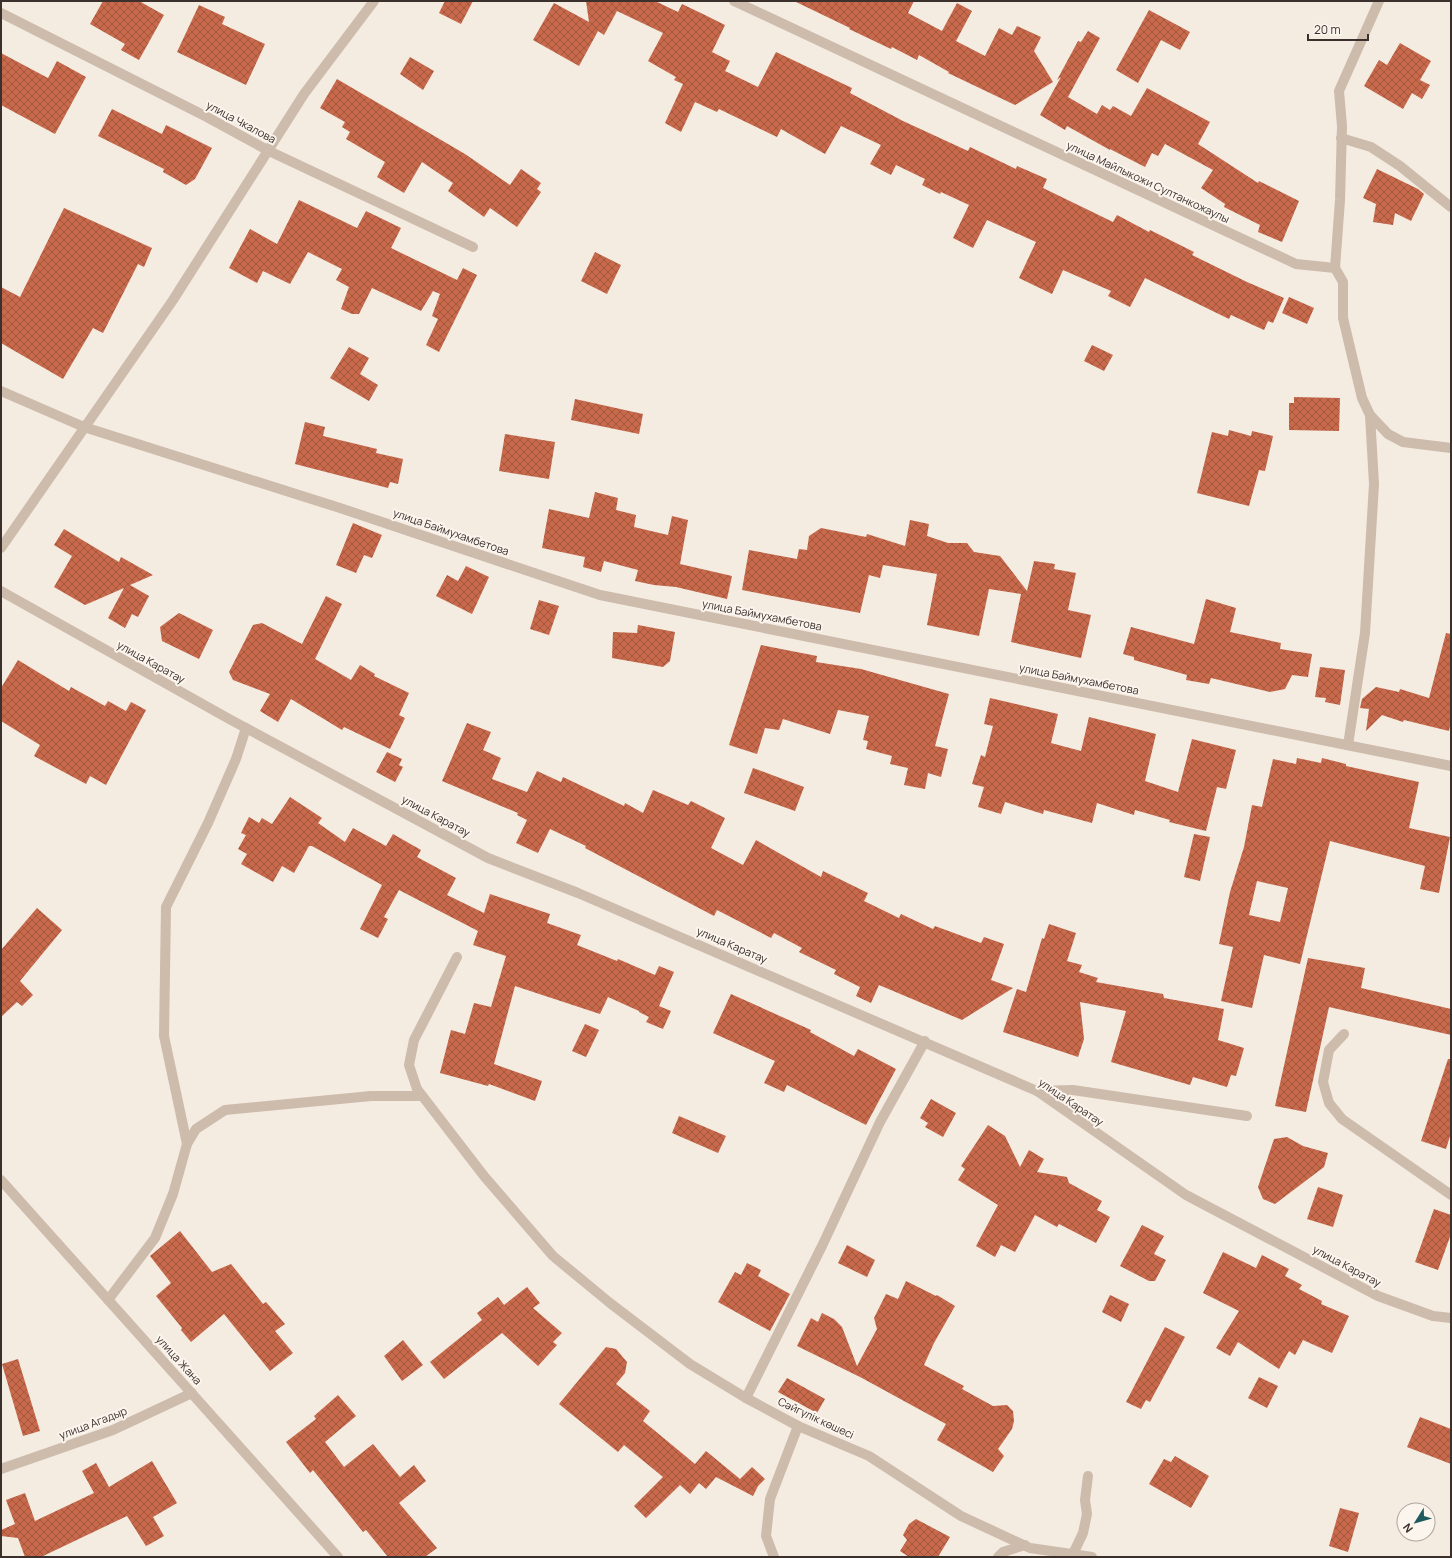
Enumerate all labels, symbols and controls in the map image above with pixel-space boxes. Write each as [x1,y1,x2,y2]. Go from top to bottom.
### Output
scale bar [1308,16,1368,42]
text: 20 m [1314,21,1341,38]
street label: улица Чкалова [204,97,279,146]
street label: улица Майлыкожи Султанкожаулы [1064,137,1232,226]
street label: улица Баймухамбетова [391,505,511,558]
street label: улица Баймухамбетова [701,596,823,633]
street label: улица Каратау [115,637,188,687]
street label: улица Баймухамбетова [1018,660,1140,697]
street label: улица Каратау [399,791,473,840]
street label: улица Каратау [695,923,770,966]
street label: улица Каратау [1036,1074,1107,1129]
street label: улица Каратау [1310,1241,1384,1290]
street label: улица Жана [153,1332,206,1388]
street label: Сәйгүлік көшесі [776,1393,857,1442]
street label: улица Агадыр [57,1403,129,1442]
north arrow [1396,1502,1436,1542]
text: N [1399,1521,1416,1536]

